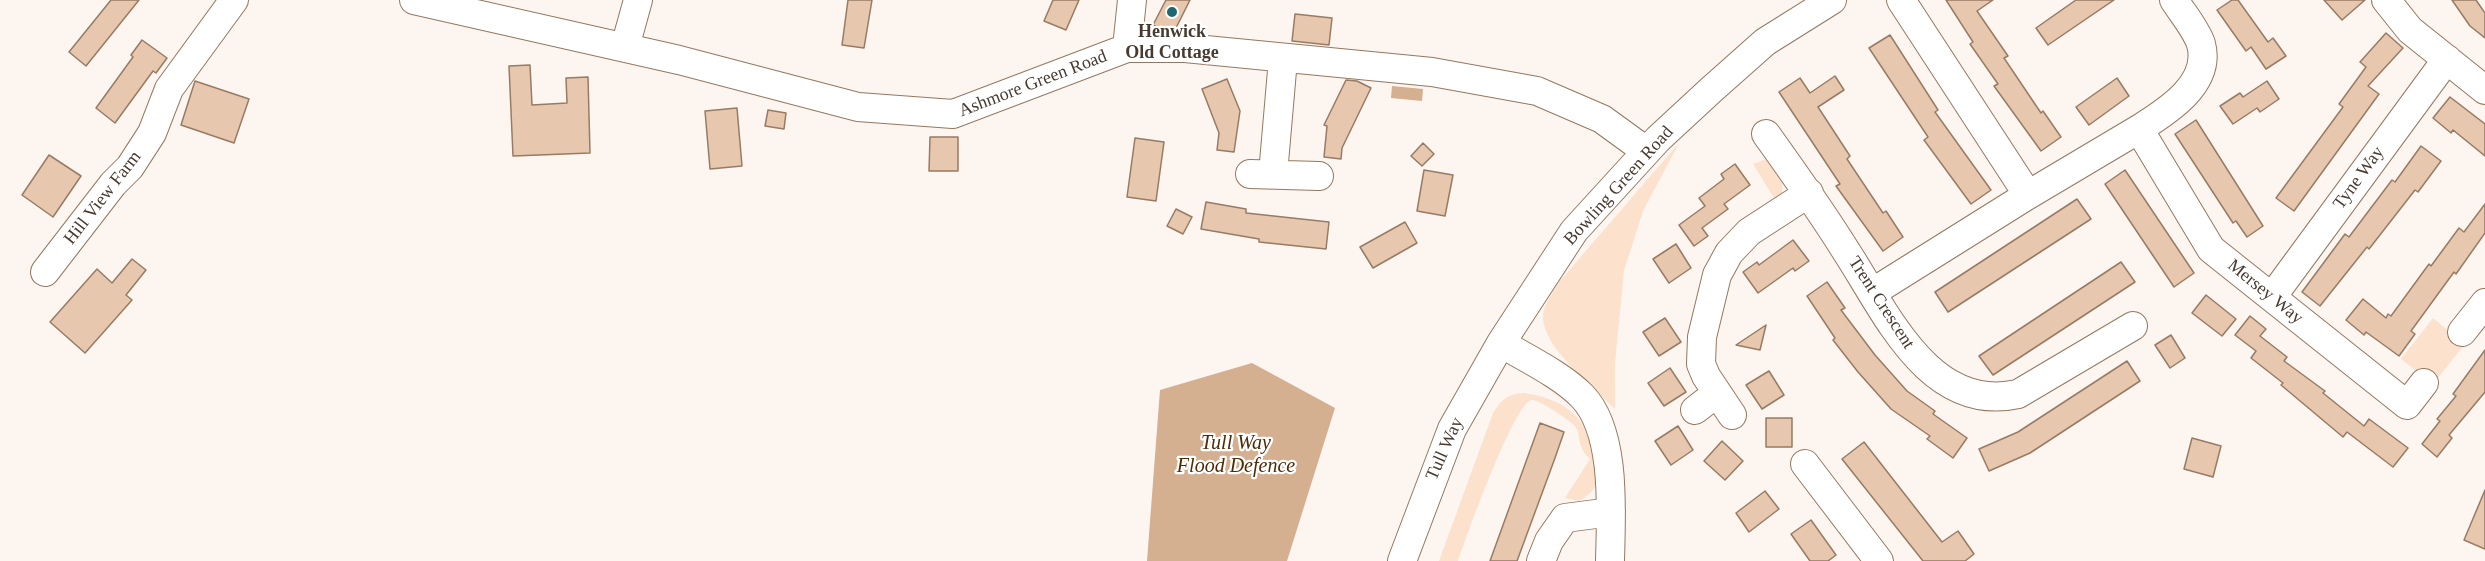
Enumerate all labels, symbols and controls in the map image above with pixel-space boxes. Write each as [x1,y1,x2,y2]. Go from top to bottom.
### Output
marker: Henwick Old Cottage [1165,5,1179,19]
place label: Henwick Old Cottage [1125,21,1219,63]
street label: Ashmore Green Road [956,46,1110,122]
street label: Bowling Green Road [1560,122,1678,250]
street label: Tyne Way [2329,142,2389,214]
street label: Hill View Farm [60,147,146,249]
street label: Trent Crescent [1843,253,1919,353]
street label: Mersey Way [2223,255,2307,329]
street label: Tull Way [1422,414,1468,484]
water label: Tull Way Flood Defence [1177,432,1295,479]

